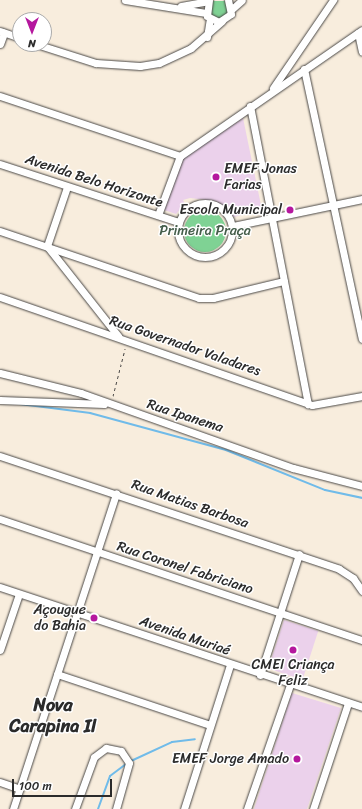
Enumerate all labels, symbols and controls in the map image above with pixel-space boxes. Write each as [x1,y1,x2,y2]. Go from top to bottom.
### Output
north arrow [12,12,52,52]
text: N [28,34,36,53]
street label: Avenida Belo Horizonte [23,151,165,211]
place label: EMEF Jonas Farias [224,161,297,194]
marker: EMEF Jonas Farias [211,172,221,182]
place label: Escola Municipal [179,202,282,218]
marker: Escola Municipal [285,205,295,215]
park label: Primeira Praça [159,223,251,239]
street label: Rua Governador Valadares [107,312,263,380]
street label: Rua Ipanema [145,396,225,436]
street label: Rua Matias Barbosa [130,476,250,532]
street label: Rua Coronel Fabriciano [115,538,255,598]
place label: Açougue do Bahia [33,602,86,634]
marker: Açougue do Bahia [89,613,99,623]
street label: Avenida Muriaé [137,613,233,659]
marker: CMEI Criança Feliz [288,645,298,655]
place label: CMEI Criança Feliz [251,657,335,690]
district label: Nova Carapina II [9,695,97,738]
place label: EMEF Jorge Amado [172,751,289,767]
marker: EMEF Jorge Amado [292,754,302,764]
scale bar [14,771,114,797]
text: 100 m [19,775,52,797]

